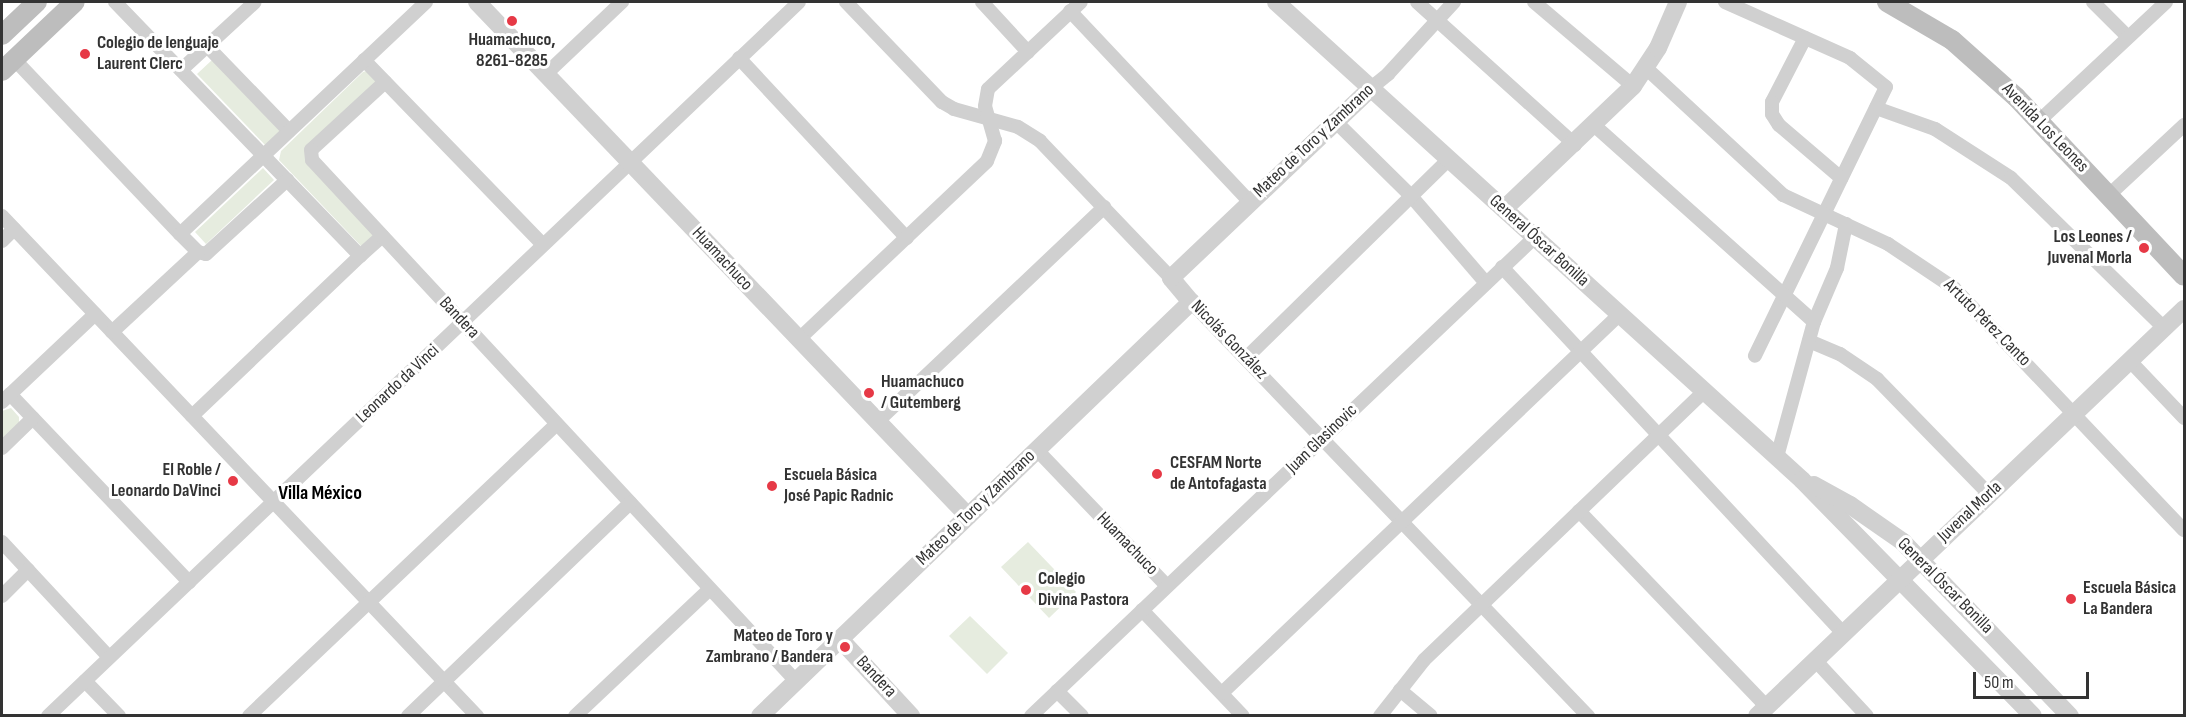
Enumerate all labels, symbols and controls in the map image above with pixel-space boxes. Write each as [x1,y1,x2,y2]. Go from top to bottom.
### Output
marker: Huamachuco, 8261-8285 [505,14,519,28]
place label: Huamachuco, 8261-8285 [468,30,556,72]
place label: Colegio de lenguaje Laurent Clerc [97,33,219,76]
marker: Colegio de lenguaje Laurent Clerc [78,47,92,61]
street label: Avenida Los Leones [1997,79,2093,177]
street label: Mateo de Toro y Zambrano [1249,80,1379,202]
street label: General Óscar Bonilla [1485,191,1593,291]
street label: Huamachuco [687,223,757,295]
place label: Los Leones / Juvenal Morla [2047,227,2132,270]
marker: Los Leones / Juvenal Morla [2137,241,2151,255]
street label: Artuto Pérez Canto [1939,275,2035,371]
street label: Bandera [434,293,484,343]
street label: Nicolás González [1186,296,1272,384]
street label: Leonardo da Vinci [352,340,444,428]
place label: Huamachuco / Gutemberg [881,372,964,415]
marker: Huamachuco / Gutemberg [862,386,876,400]
street label: Juan Glasinovic [1282,400,1362,478]
street label: Mateo de Toro y Zambrano [912,446,1040,570]
place label: CESFAM Norte de Antofagasta [1170,453,1267,496]
place label: El Roble / Leonardo DaVinci [111,460,221,502]
place label: Escuela Básica José Papic Radnic [784,465,894,508]
marker: CESFAM Norte de Antofagasta [1148,465,1166,483]
marker: El Roble / Leonardo DaVinci [226,474,240,488]
street label: Juvenal Morla [1933,477,2007,547]
marker: Escuela Básica José Papic Radnic [765,479,779,493]
district label: Villa México [278,481,362,505]
street label: Huamachuco [1092,508,1162,580]
street label: General Óscar Bonilla [1893,534,1997,638]
place label: Colegio Divina Pastora [1038,569,1129,612]
place label: Escuela Básica La Bandera [2083,578,2176,620]
marker: Colegio Divina Pastora [1019,583,1033,597]
marker: Escuela Básica La Bandera [2064,592,2078,606]
place label: Mateo de Toro y Zambrano / Bandera [706,626,833,668]
marker: Mateo de Toro y Zambrano / Bandera [838,640,852,654]
street label: Bandera [851,652,901,702]
scale bar [1976,660,2092,698]
text: 50 m [1984,672,2014,693]

